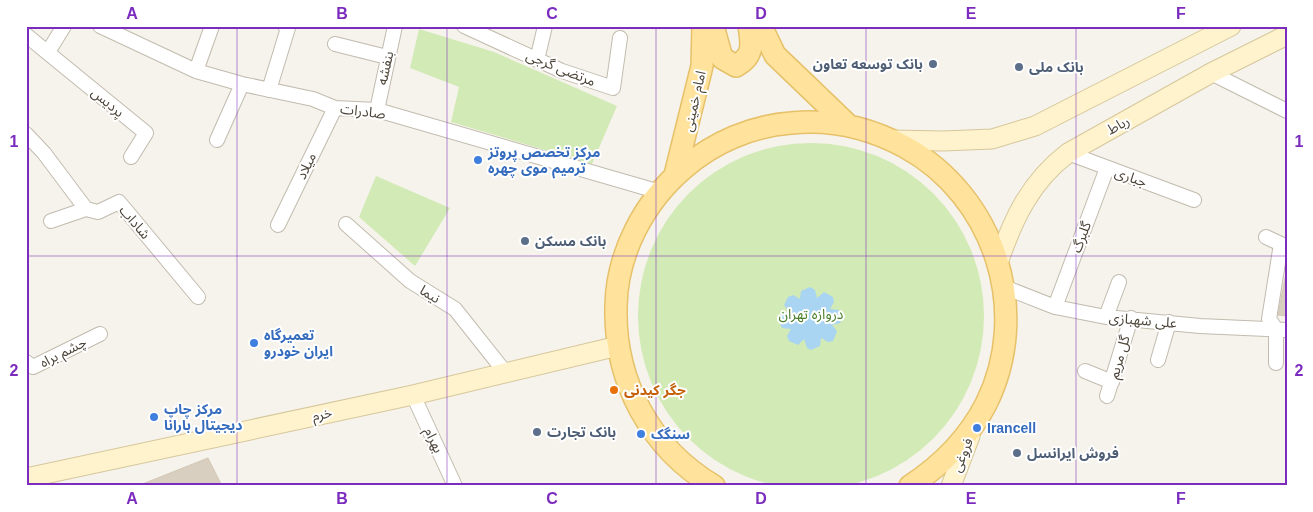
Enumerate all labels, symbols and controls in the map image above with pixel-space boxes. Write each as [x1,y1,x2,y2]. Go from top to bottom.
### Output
text: A [126,5,138,22]
text: B [336,5,348,22]
text: C [546,5,558,22]
text: D [755,5,767,22]
text: E [966,5,977,22]
text: F [1176,5,1186,22]
street label: مرتضی گرجی [524,47,598,90]
street label: بنفشه [374,49,396,86]
place label: بانک توسعه تعاون [813,56,923,72]
marker: بانک توسعه تعاون [927,58,939,70]
place label: بانک ملی [1029,59,1084,75]
marker: بانک ملی [1013,61,1025,73]
street label: امام خمینی [679,69,712,134]
street label: پردیس [87,84,128,122]
street label: صادرات [339,100,387,123]
street label: رباط [1104,112,1133,139]
text: 1 [10,133,19,150]
text: 1 [1295,133,1304,150]
place label: مرکز تخصص پروتز ترمیم موی چهره [487,144,600,179]
street label: میلاد [293,150,319,182]
marker: مرکز تخصص پروتز ترمیم موی چهره [472,154,484,166]
street label: جباری [1112,164,1149,191]
street label: شاداب [116,202,154,242]
street label: گلبرگ [1068,219,1095,255]
place label: بانک مسکن [535,233,606,249]
marker: بانک مسکن [519,235,531,247]
street label: نیما [417,282,443,307]
park label: دروازه تهران [779,306,844,323]
street label: علی شهبازی [1108,309,1178,332]
place label: تعمیرگاه ایران خودرو [264,327,333,360]
street label: گل مریم [1105,333,1136,381]
street label: چشم براه [37,334,90,373]
marker: تعمیرگاه ایران خودرو [248,337,260,349]
text: 2 [10,362,19,379]
text: 2 [1295,362,1304,379]
place label: جگر کیدنی [624,382,686,399]
marker: جگر کیدنی [608,384,620,396]
place label: مرکز چاپ دیجیتال بارانا [164,401,243,434]
street label: خرم [311,404,334,427]
marker: مرکز چاپ دیجیتال بارانا [148,411,160,423]
place label: Irancell [987,420,1036,436]
marker: Irancell [971,422,983,434]
place label: بانک تجارت [547,424,616,441]
street label: بهرام [419,425,447,457]
marker: بانک تجارت [531,426,543,438]
place label: سنگک [651,426,690,442]
marker: سنگک [635,428,647,440]
street label: فروغی [948,436,977,475]
place label: فروش ایرانسل [1027,445,1119,462]
marker: فروش ایرانسل [1011,447,1023,459]
text: A [126,490,138,507]
text: B [336,490,348,507]
text: C [546,490,558,507]
text: D [755,490,767,507]
text: E [966,490,977,507]
text: F [1176,490,1186,507]

